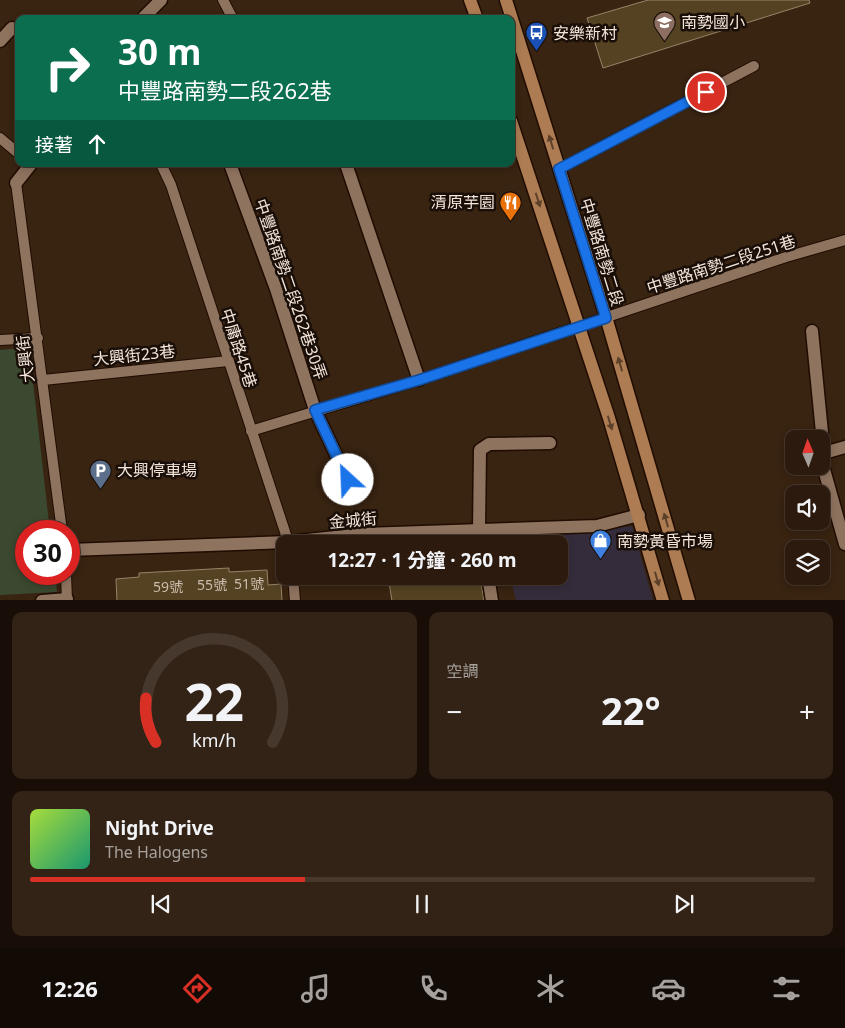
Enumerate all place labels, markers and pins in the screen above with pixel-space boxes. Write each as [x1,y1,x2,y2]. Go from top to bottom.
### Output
school or university icon: 南勢國小 [653,10,677,41]
place label: 南勢國小 [681,11,745,33]
bus stop icon: 安樂新村 [525,21,549,52]
place label: 安樂新村 [553,22,617,44]
pin [685,71,727,113]
restaurant icon: 清原芋園 [499,190,523,221]
place label: 清原芋園 [431,191,495,213]
parking icon: 大興停車場 [89,458,113,489]
place label: 大興停車場 [117,459,197,481]
shop icon: 南勢黃昏市場 [589,529,613,560]
place label: 南勢黃昏市場 [617,530,713,552]

